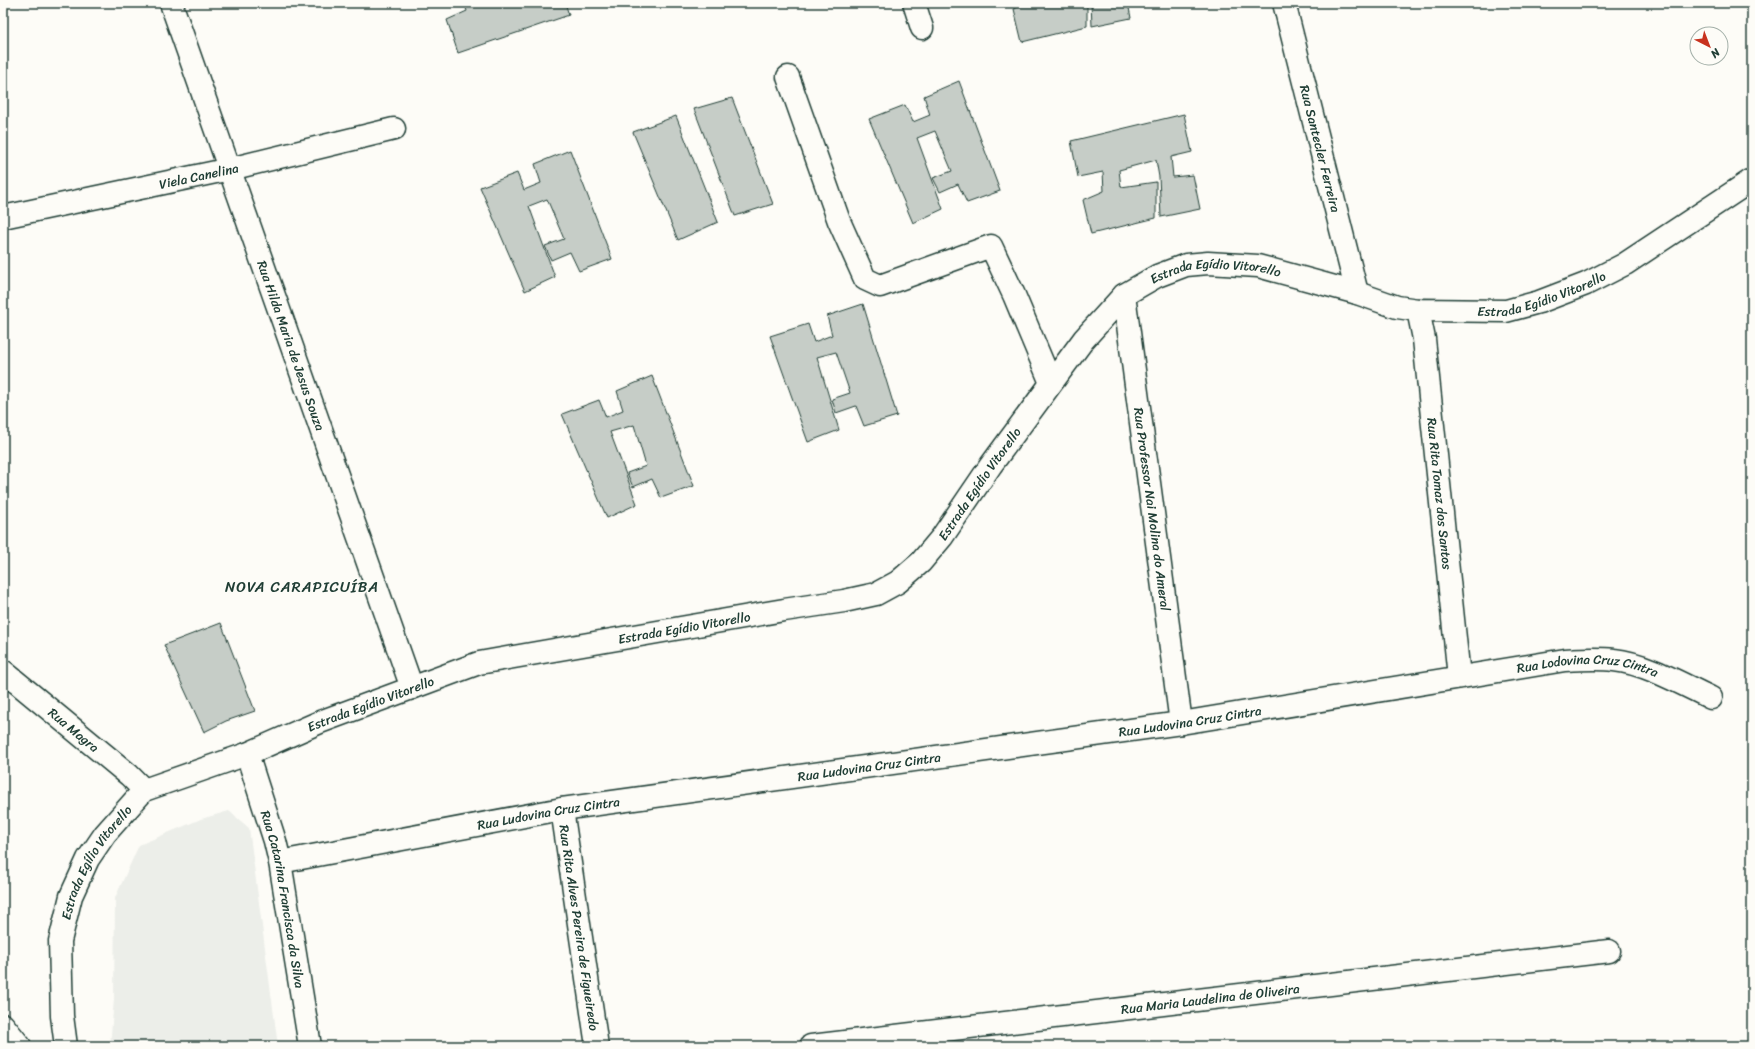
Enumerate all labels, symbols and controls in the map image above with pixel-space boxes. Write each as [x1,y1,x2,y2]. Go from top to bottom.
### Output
north arrow [1689,26,1729,66]
text: N [1706,43,1725,63]
street label: Rua Santecler Ferreira [1293,82,1347,215]
street label: Viela Canelina [157,156,241,196]
street label: Estrada Egídio Vitorello [1145,252,1284,290]
street label: Rua Hilda Maria de Jesus Souza [250,257,332,435]
street label: Estrada Egídio Vitorello [1477,264,1610,323]
street label: Rua Professor Nai Molina do Ameral [1127,406,1177,613]
street label: Rua Rita Tomaz dos Santos [1420,417,1459,571]
street label: Estrada Egídio Vitorello [932,422,1028,545]
district label: NOVA CARAPICUÍBA [225,574,379,600]
street label: Estrada Egídio Vitorello [616,605,753,651]
street label: Rua Lodovina Cruz Cintra [1515,648,1662,684]
street label: Estrada Egídio Vitorello [303,669,438,738]
street label: Rua Ludovina Cruz Cintra [1117,699,1264,744]
street label: Rua Magra [43,702,105,759]
street label: Rua Ludovina Cruz Cintra [796,745,943,788]
street label: Rua Ludovina Cruz Cintra [475,790,622,837]
street label: Estrada Egílio Vitorello [55,800,138,922]
street label: Rua Catarina Francisca da Silva [254,807,311,990]
street label: Rua Rita Alves Pereira de Figueiredo [552,823,606,1033]
street label: Rua Maria Laudelina de Oliveira [1120,977,1301,1021]

